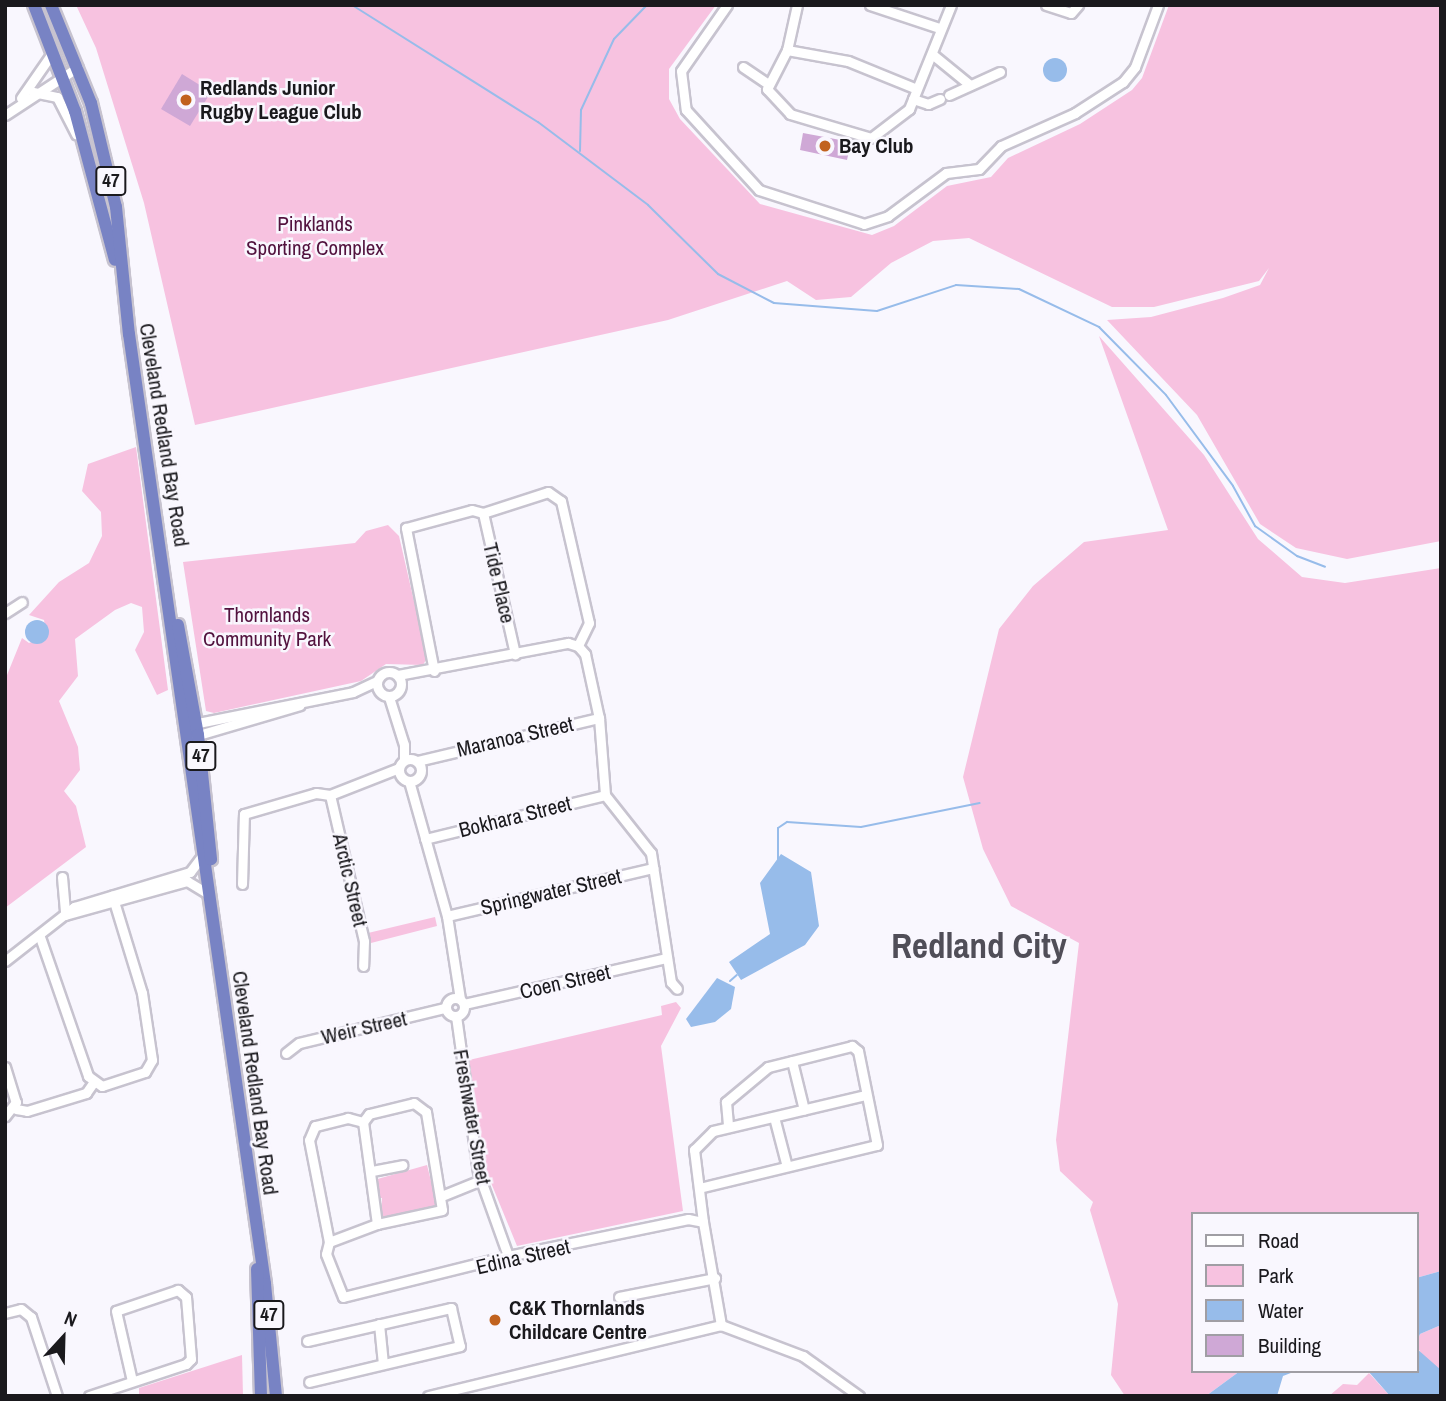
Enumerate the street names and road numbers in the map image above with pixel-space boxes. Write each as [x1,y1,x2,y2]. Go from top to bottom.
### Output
road number: 47 [95,166,127,196]
street label: Cleveland Redland Bay Road [134,321,194,549]
street label: Tide Place [478,540,520,626]
street label: Maranoa Street [454,711,576,763]
road number: 47 [185,740,217,772]
street label: Bokhara Street [456,791,574,843]
street label: Arctic Street [327,831,373,929]
street label: Springwater Street [478,864,624,920]
street label: Coen Street [517,959,613,1005]
street label: Cleveland Redland Bay Road [227,969,283,1197]
street label: Weir Street [319,1006,409,1050]
street label: Freshwater Street [448,1047,496,1187]
street label: Edina Street [474,1234,572,1280]
road number: 47 [253,1300,285,1330]

